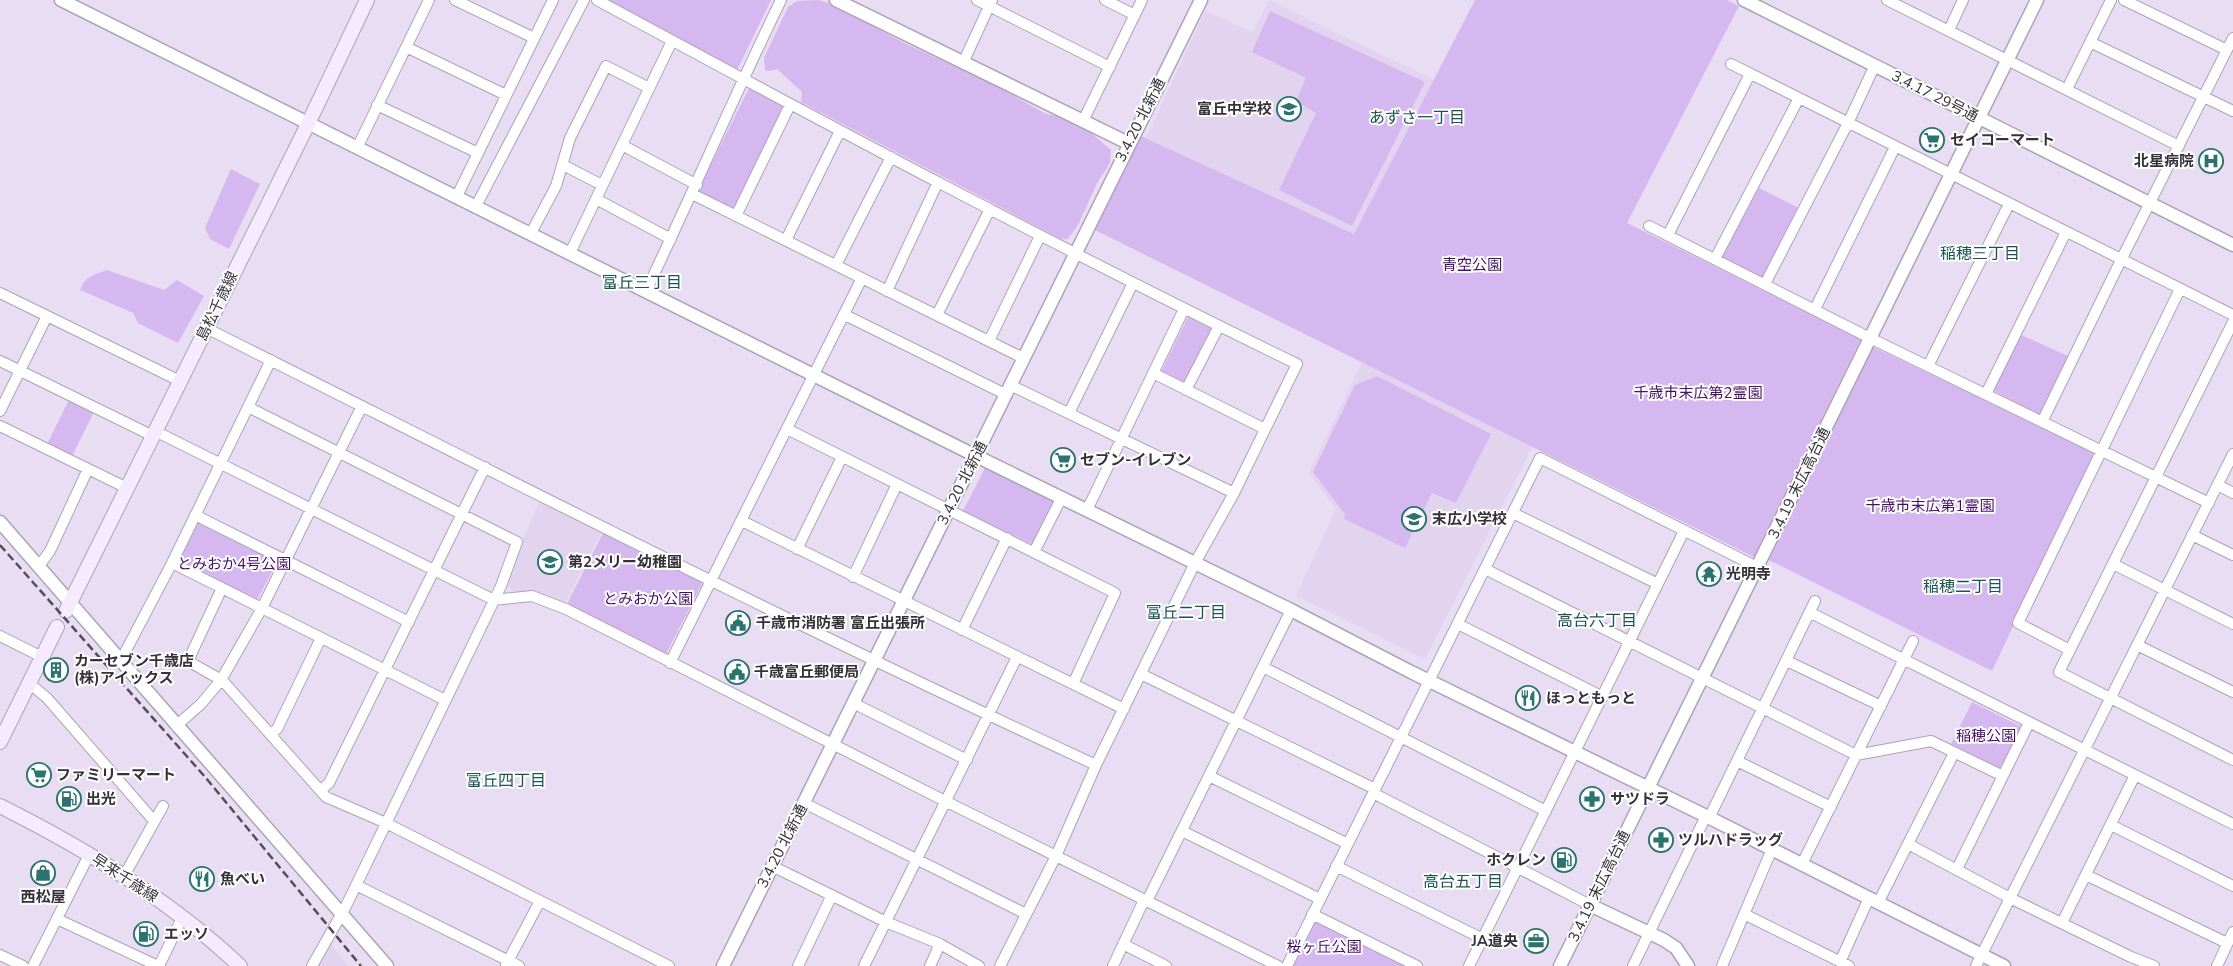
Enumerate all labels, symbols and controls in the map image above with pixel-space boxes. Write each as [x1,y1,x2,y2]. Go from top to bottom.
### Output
street label: 3.4.17 29号通 [1888,66,1982,126]
street label: 3.4.20 北新通 [1110,75,1170,165]
school or university icon: 富丘中学校 [1276,96,1302,122]
place label: 富丘中学校 [1197,99,1272,119]
district label: あずさ一丁目 [1369,107,1465,129]
supermarket icon: セイコーマート [1919,127,1945,153]
place label: セイコーマート [1950,130,2055,150]
hospital icon: 北星病院 [2198,148,2224,174]
place label: 北星病院 [2134,151,2194,171]
district label: 稲穂三丁目 [1940,243,2020,265]
park label: 青空公園 [1442,255,1502,275]
street label: 島松千歳線 [192,268,242,344]
district label: 富丘三丁目 [602,272,682,294]
park label: 千歳市末広第2霊園 [1633,383,1763,403]
street label: 3.4.19 末広高台通 [1763,424,1835,542]
street label: 3.4.20 北新通 [932,438,992,528]
supermarket icon: セブン-イレブン [1050,447,1076,473]
place label: セブン-イレブン [1080,450,1192,470]
park label: 千歳市末広第1霊園 [1865,496,1995,516]
school or university icon: 末広小学校 [1401,506,1427,532]
place label: 末広小学校 [1432,509,1507,529]
school or university icon: 第2メリー幼稚園 [537,549,563,575]
place label: 第2メリー幼稚園 [568,552,682,572]
park label: とみおか4号公園 [177,554,291,574]
temple icon: 光明寺 [1696,561,1722,587]
place label: 光明寺 [1726,564,1771,584]
district label: 稲穂二丁目 [1923,576,2003,598]
park label: とみおか公園 [603,589,693,609]
district label: 富丘二丁目 [1146,602,1226,624]
public building icon: 千歳市消防署 富丘出張所 [725,610,751,636]
district label: 高台六丁目 [1557,610,1637,632]
place label: 千歳市消防署 富丘出張所 [756,613,925,633]
place label: カーセブン千歳店 (株)アイックス [74,651,194,688]
building icon: カーセブン千歳店 (株)アイックス [43,657,69,683]
public building icon: 千歳富丘郵便局 [724,659,750,685]
place label: 千歳富丘郵便局 [754,662,859,682]
restaurant icon: ほっともっと [1515,685,1541,711]
place label: ほっともっと [1546,688,1636,708]
park label: 稲穂公園 [1956,726,2016,746]
supermarket icon: ファミリーマート [26,762,52,788]
place label: ファミリーマート [56,765,176,785]
district label: 富丘四丁目 [466,770,546,792]
fuel station icon: 出光 [56,786,82,812]
pharmacy icon: サツドラ [1579,786,1605,812]
place label: 出光 [86,789,116,809]
place label: サツドラ [1610,789,1670,809]
street label: 3.4.20 北新通 [752,801,812,891]
street label: 3.4.19 末広高台通 [1563,827,1635,945]
pharmacy icon: ツルハドラッグ [1648,827,1674,853]
place label: ツルハドラッグ [1678,830,1783,850]
fuel station icon: ホクレン [1551,847,1577,873]
street label: 早来千歳線 [88,849,162,907]
place label: ホクレン [1486,850,1546,870]
shop icon: 西松屋 [30,860,56,886]
restaurant icon: 魚べい [189,866,215,892]
place label: 魚べい [220,869,265,889]
district label: 高台五丁目 [1423,871,1503,893]
place label: 西松屋 [20,887,66,907]
fuel station icon: エッソ [133,921,159,947]
place label: エッソ [164,924,209,944]
office icon: JA道央 [1523,928,1549,954]
place label: JA道央 [1471,931,1518,951]
park label: 桜ヶ丘公園 [1286,937,1362,957]

